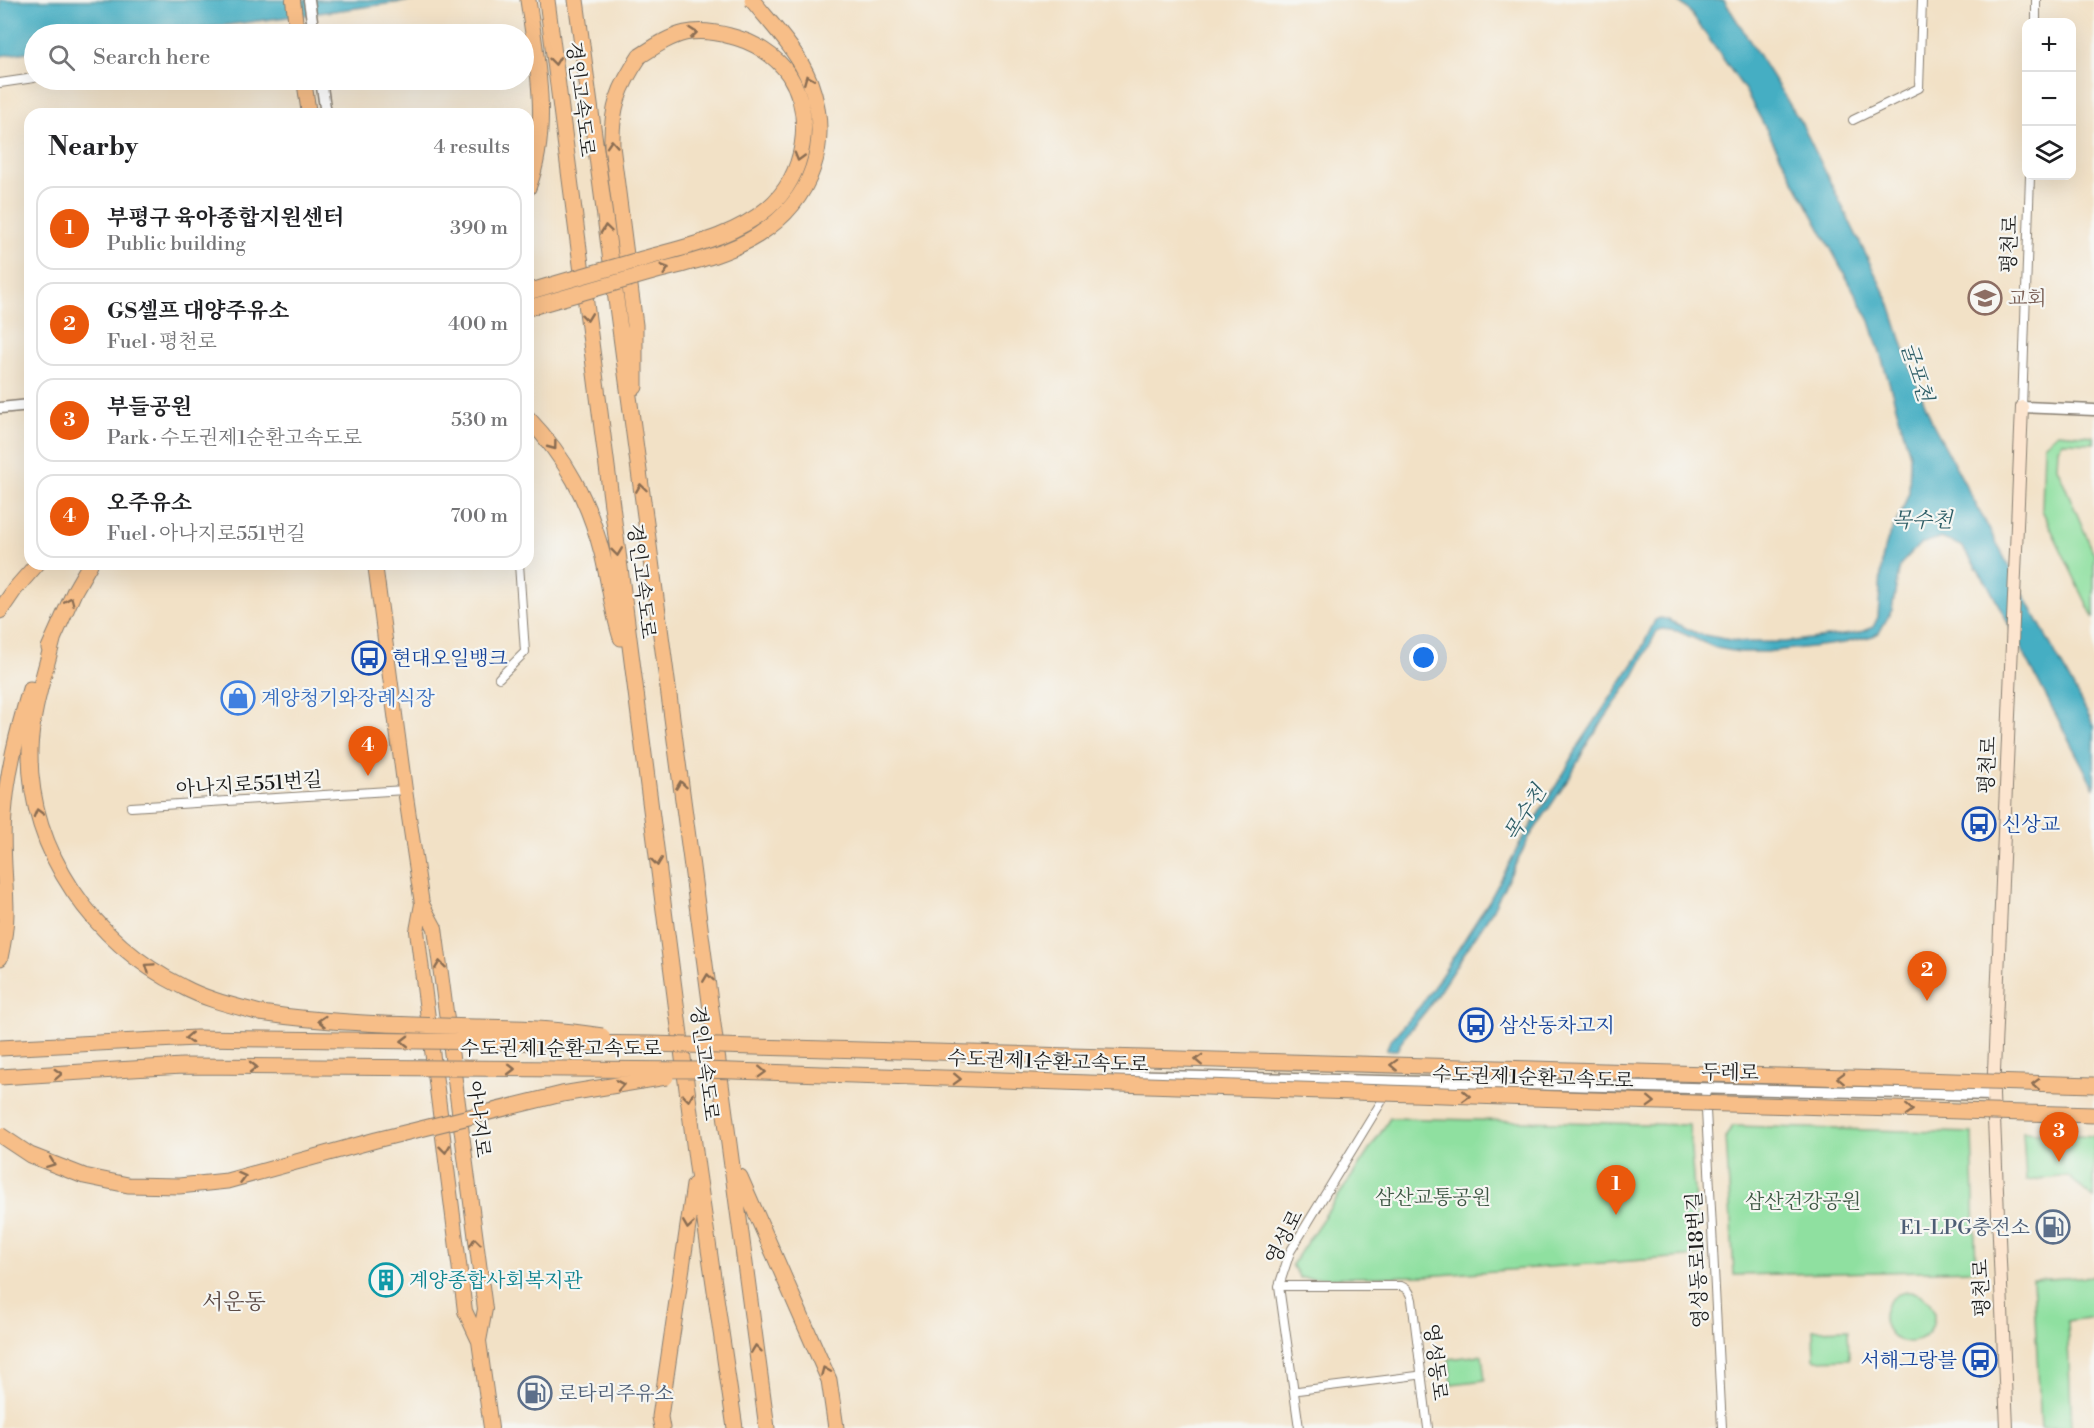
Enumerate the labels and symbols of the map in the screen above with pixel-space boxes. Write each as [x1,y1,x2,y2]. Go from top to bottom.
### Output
one-way arrow [688,27,698,40]
street label: 경인고속도로 [560,40,599,158]
one-way arrow [548,56,560,65]
one-way arrow [803,75,815,86]
one-way arrow [606,140,619,149]
one-way arrow [794,151,806,161]
street label: 평천로 [1997,215,2024,273]
one-way arrow [600,224,613,233]
one-way arrow [659,264,670,276]
school or university icon: 교회 [1967,280,2003,316]
place label: 교회 [2008,287,2047,312]
one-way arrow [581,312,593,321]
water label: 굴포천 [1894,339,1938,407]
one-way arrow [545,439,556,450]
one-way arrow [635,483,647,493]
water label: 목수천 [1892,508,1954,534]
street label: 경인고속도로 [621,522,660,640]
one-way arrow [611,547,623,556]
one-way arrow [63,596,75,607]
bus stop icon: 현대오일뱅크 [351,640,387,676]
your location [1409,643,1438,672]
place label: 현대오일뱅크 [392,647,508,672]
shop icon: 계양청기와장례식장 [220,680,256,716]
place label: 계양청기와장례식장 [261,687,436,712]
pin: 4 [348,726,388,776]
street label: 평천로 [1974,735,2002,795]
street label: 아나지로551번길 [175,768,323,803]
water label: 목수천 [1499,779,1554,846]
one-way arrow [676,781,688,790]
bus stop icon: 신상교 [1961,806,1997,842]
one-way arrow [32,808,45,818]
place label: 신상교 [2002,813,2061,838]
one-way arrow [651,858,663,867]
pin: 2 [1908,952,1946,1001]
one-way arrow [434,961,446,970]
one-way arrow [145,963,156,974]
one-way arrow [702,974,714,983]
street label: 경인고속도로 [684,1004,723,1122]
bus stop icon: 삼산동차고지 [1458,1007,1494,1043]
one-way arrow [318,1014,327,1027]
place label: 삼산동차고지 [1499,1014,1615,1039]
one-way arrow [184,1032,193,1045]
one-way arrow [400,1035,409,1047]
street label: 수도권제1순환고속도로 [460,1037,662,1062]
street label: 수도권제1순환고속도로 [947,1046,1149,1079]
one-way arrow [1194,1053,1203,1066]
one-way arrow [1389,1059,1398,1072]
street label: 두레로 [1701,1060,1759,1087]
one-way arrow [249,1061,258,1073]
street label: 수도권제1순환고속도로 [1432,1062,1634,1095]
one-way arrow [507,1063,516,1075]
one-way arrow [757,1066,766,1078]
one-way arrow [54,1067,63,1080]
one-way arrow [952,1072,961,1085]
one-way arrow [1836,1072,1845,1084]
one-way arrow [2031,1077,2040,1090]
street label: 아나지로 [460,1079,495,1159]
one-way arrow [614,1079,624,1092]
one-way arrow [1462,1090,1471,1103]
one-way arrow [681,1093,693,1102]
one-way arrow [1647,1096,1656,1109]
one-way arrow [1904,1104,1913,1116]
pin: 3 [2040,1112,2078,1162]
one-way arrow [438,1145,450,1154]
one-way arrow [45,1156,56,1168]
pin: 1 [1596,1166,1636,1215]
one-way arrow [236,1172,247,1184]
park label: 삼산교통공원 [1375,1186,1491,1211]
park label: 삼산건강공원 [1745,1190,1861,1215]
street label: 영성동로18번길 [1682,1191,1715,1329]
street label: 영성로 [1261,1206,1310,1269]
fuel station icon: E1-LPG충전소 [2035,1209,2071,1245]
place label: E1-LPG충전소 [1900,1216,2030,1241]
one-way arrow [683,1220,695,1229]
one-way arrow [470,1237,482,1247]
street label: 평천로 [1969,1259,1996,1317]
building icon: 계양종합사회복지관 [368,1262,404,1298]
place label: 계양종합사회복지관 [409,1269,584,1294]
district label: 서운동 [202,1289,266,1316]
street label: 영성동로 [1417,1322,1452,1402]
bus stop icon: 서해그랑블 [1962,1342,1998,1378]
one-way arrow [751,1345,763,1354]
place label: 서해그랑블 [1860,1349,1957,1374]
one-way arrow [820,1366,832,1377]
fuel station icon: 로타리주유소 [517,1375,553,1411]
place label: 로타리주유소 [558,1382,674,1407]

